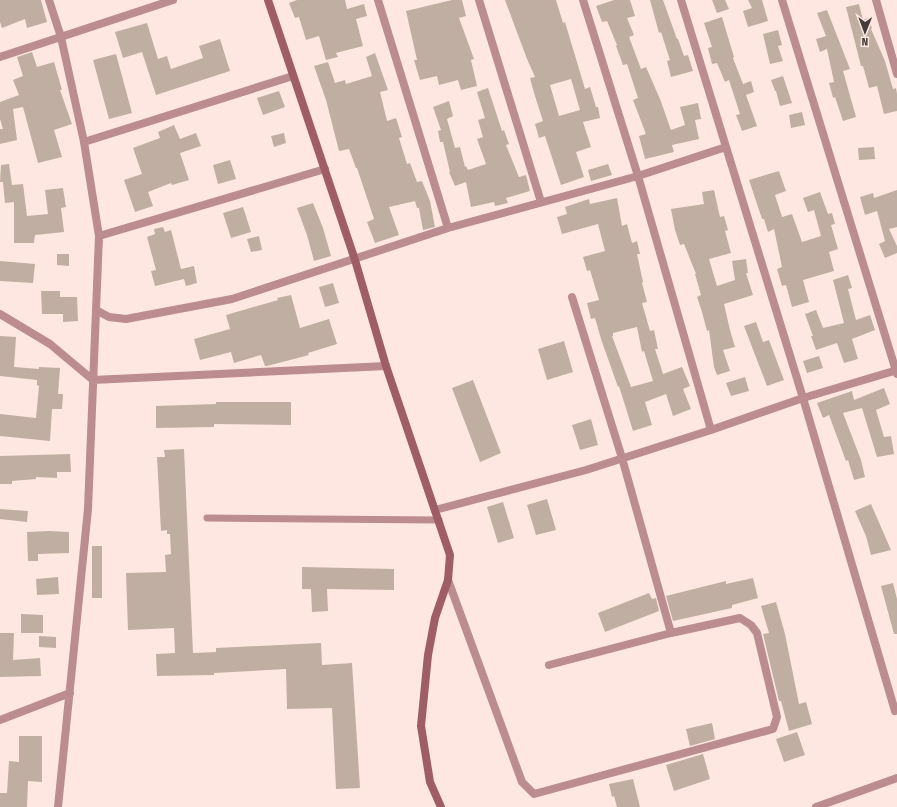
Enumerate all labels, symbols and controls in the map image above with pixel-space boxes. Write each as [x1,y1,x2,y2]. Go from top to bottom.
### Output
north arrow [845,12,885,52]
text: N [861,35,868,48]

